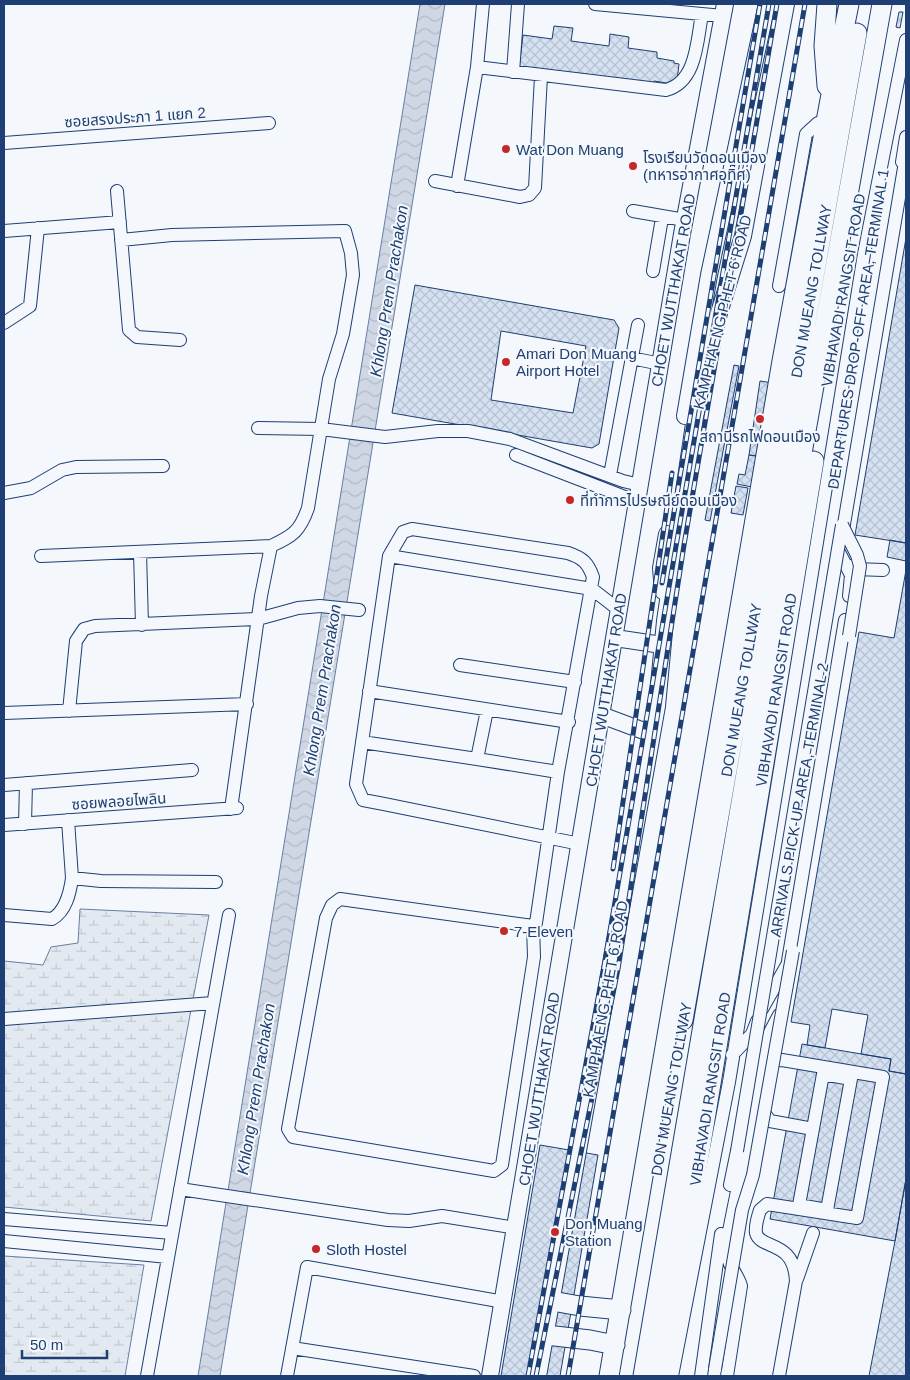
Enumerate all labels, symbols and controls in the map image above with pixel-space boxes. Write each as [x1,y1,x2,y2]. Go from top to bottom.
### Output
street label: ซอยสรงประภา 1 แยก 2 [64,104,206,130]
place label: Wat Don Muang [516,141,624,158]
marker: Wat Don Muang [500,143,512,155]
place label: โรงเรียนวัดดอนเมือง (ทหารอากาศอุทิศ) [643,149,767,184]
marker: โรงเรียนวัดดอนเมือง (ทหารอากาศอุทิศ) [627,160,639,172]
street label: DEPARTURES DROP-OFF AREA, TERMINAL 1 [824,168,892,490]
street label: CHOET WUTTHAKAT ROAD [648,192,698,388]
street label: VIBHAVADI RANGSIT ROAD [818,192,868,388]
street label: DON MUEANG TOLLWAY [787,203,835,379]
water label: Khlong Prem Prachakon [367,204,411,378]
street label: KAMPHAENG PHET 6 ROAD [690,213,754,411]
place label: Amari Don Muang Airport Hotel [516,345,637,379]
marker: Amari Don Muang Airport Hotel [500,356,512,368]
marker: สถานีรถไฟดอนเมือง [754,413,766,425]
place label: สถานีรถไฟดอนเมือง [699,428,821,445]
place label: ที่ทำการไปรษณีย์ดอนเมือง [580,490,737,509]
marker: ที่ทำการไปรษณีย์ดอนเมือง [564,494,576,506]
street label: CHOET WUTTHAKAT ROAD [582,592,630,788]
street label: VIBHAVADI RANGSIT ROAD [752,592,800,788]
street label: DON MUEANG TOLLWAY [717,602,765,778]
water label: Khlong Prem Prachakon [300,603,344,777]
street label: ARRIVALS PICK-UP AREA, TERMINAL 2 [767,662,831,938]
street label: ซอยพลอยไพลิน [71,789,167,813]
street label: KAMPHAENG PHET 6 ROAD [579,899,631,1099]
place label: 7-Eleven [514,923,573,940]
marker: 7-Eleven [498,925,510,937]
street label: CHOET WUTTHAKAT ROAD [515,991,563,1187]
street label: VIBHAVADI RANGSIT ROAD [686,991,734,1187]
street label: DON MUEANG TOLLWAY [647,1001,695,1177]
water label: Khlong Prem Prachakon [234,1002,278,1176]
place label: Don Muang Station [565,1215,643,1249]
marker: Don Muang Station [549,1226,561,1238]
place label: Sloth Hostel [326,1241,407,1258]
marker: Sloth Hostel [310,1243,322,1255]
scale bar [22,1328,108,1360]
text: 50 m [30,1336,63,1353]

